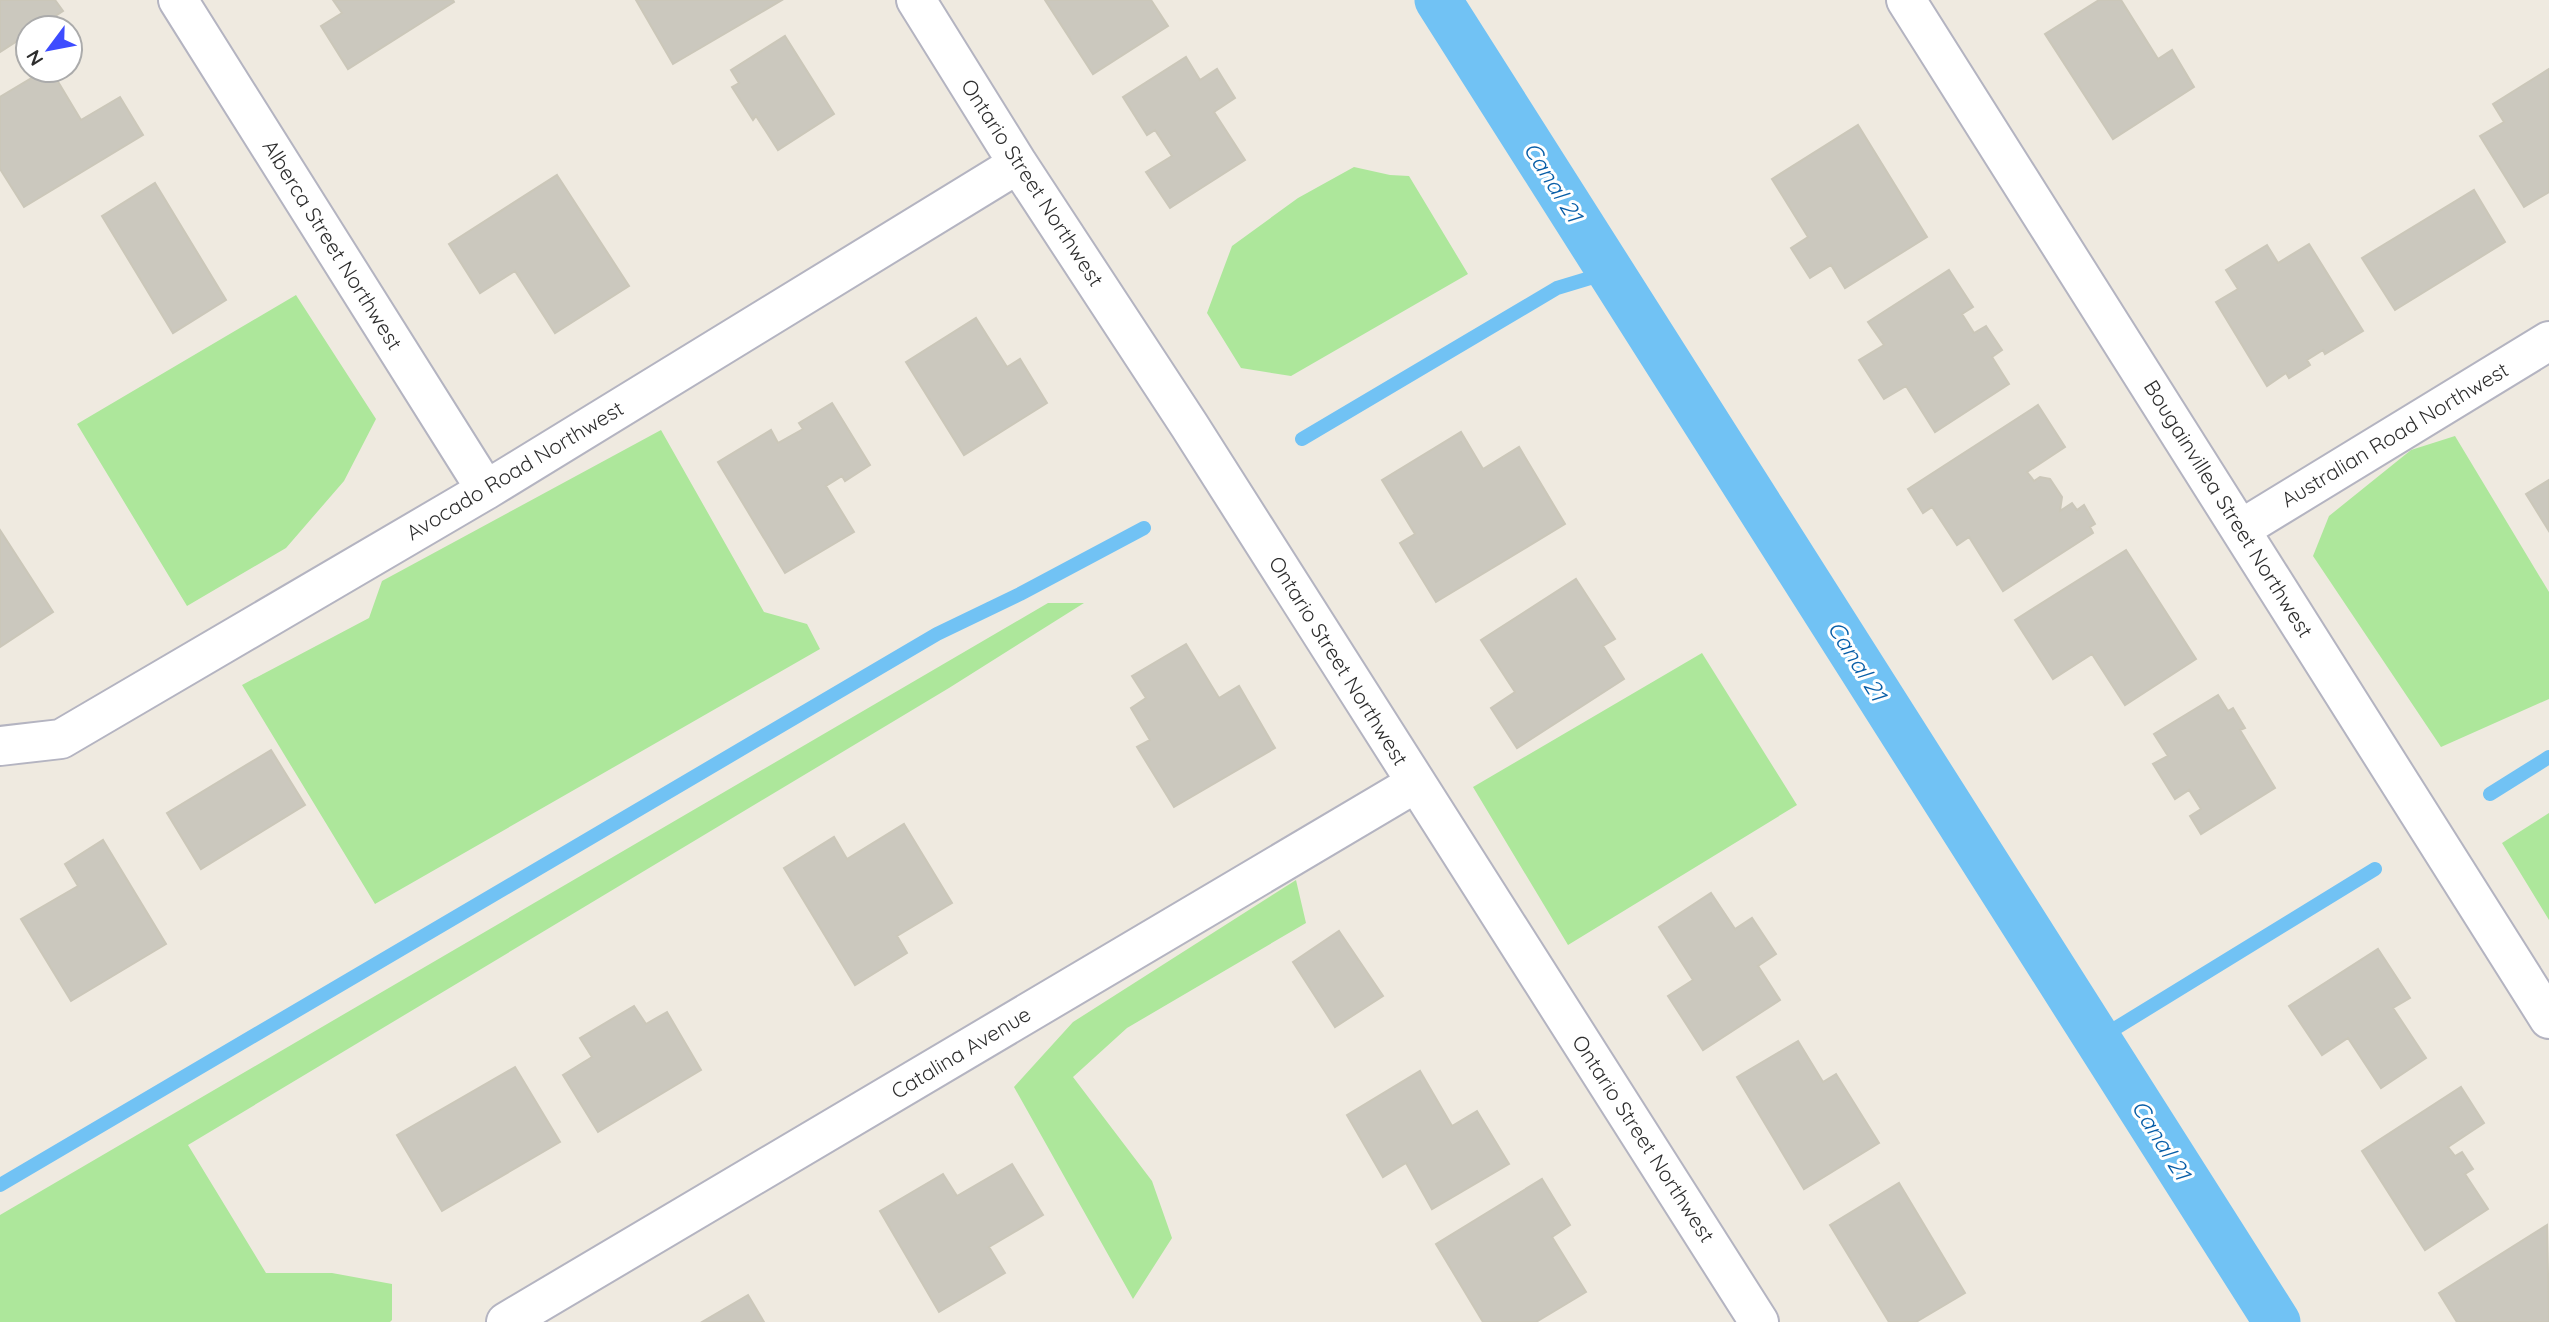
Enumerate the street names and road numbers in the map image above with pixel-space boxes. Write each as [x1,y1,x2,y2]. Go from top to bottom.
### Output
street label: Ontario Street Northwest [956,74,1110,291]
street label: Alberca Street Northwest [257,135,408,354]
street label: Australian Road Northwest [2276,356,2513,512]
street label: Bougainvillea Street Northwest [2139,375,2319,642]
street label: Avocado Road Northwest [401,395,628,545]
street label: Ontario Street Northwest [1264,551,1414,770]
street label: Catalina Avenue [886,1000,1035,1104]
street label: Ontario Street Northwest [1567,1030,1721,1247]

